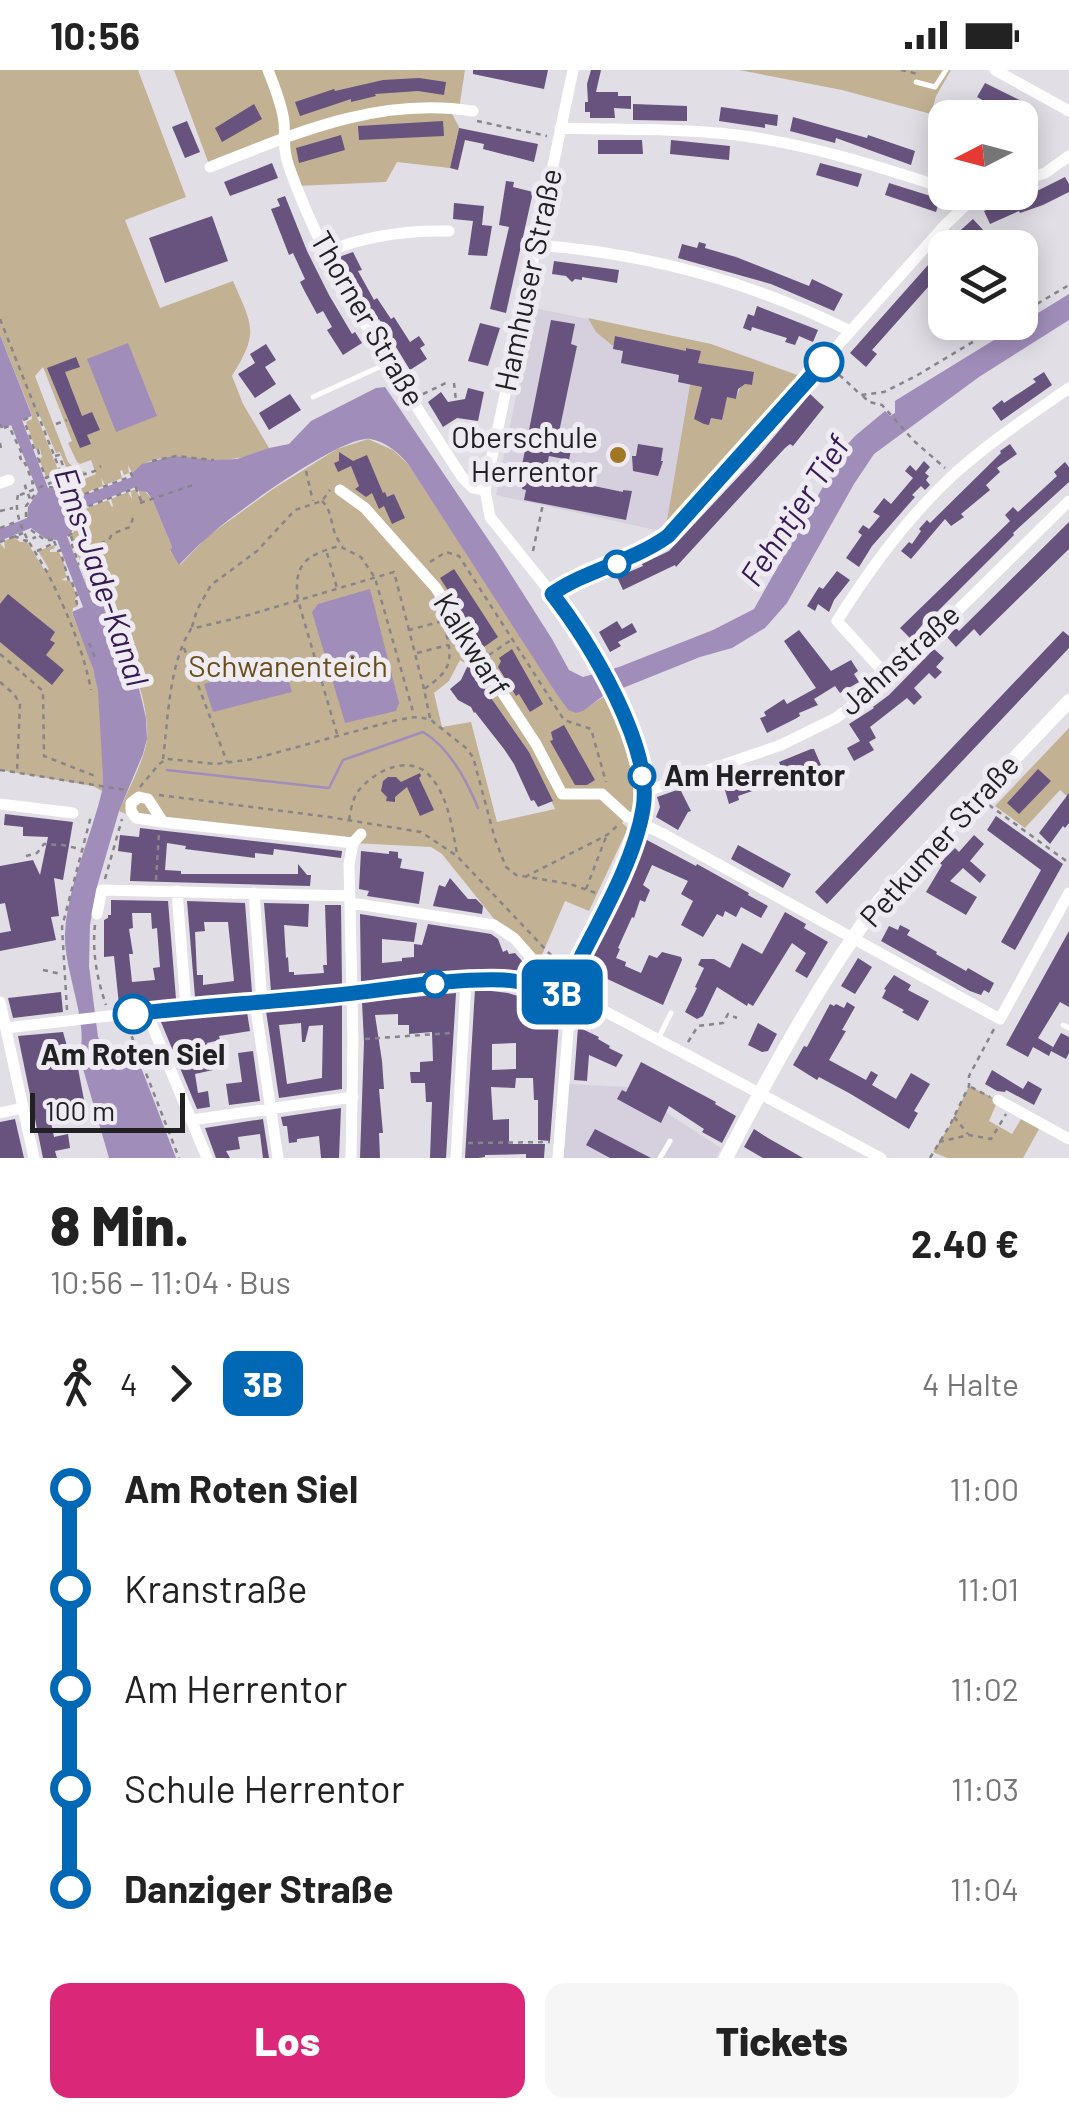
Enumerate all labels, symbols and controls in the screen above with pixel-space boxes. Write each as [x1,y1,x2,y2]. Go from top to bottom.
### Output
text: 10:56 [50,12,140,58]
north arrow [928,100,1038,210]
map controls [928,100,1038,340]
street label: Hamhuser Straße [486,165,568,394]
street label: Thorner Straße [304,224,433,412]
button: layers [928,230,1038,340]
unlabelled marker [805,343,843,381]
place label: Oberschule Herrentor [451,418,598,488]
water label: Fehntjer Tief [731,427,857,592]
marker: Oberschule Herrentor [607,444,629,466]
water label: Ems-Jade-Kanal [48,462,158,691]
unlabelled marker [604,551,630,577]
street label: Kalkwarf [427,586,518,702]
street label: Jahnstraße [831,595,966,722]
park label: Schwanenteich [188,647,388,683]
street label: Petkumer Straße [852,746,1025,933]
place label: Am Herrentor [664,756,846,792]
marker: Am Herrentor [629,763,655,789]
line badge: 3B [517,960,607,1024]
unlabelled marker [422,971,448,997]
text: 3B [542,971,582,1013]
marker: Am Roten Siel [114,995,152,1033]
place label: Am Roten Siel [41,1035,225,1071]
scale bar [30,1088,185,1132]
text: 100 m [45,1093,115,1127]
text: 8 Min. [50,1191,189,1257]
text: 2.40 € [911,1220,1019,1266]
text: 10:56 – 11:04 · Bus [50,1262,291,1300]
icon: walk [50,1356,105,1411]
icon: forward [153,1356,208,1411]
text: 3B [243,1362,283,1404]
text: 4 [120,1364,138,1402]
text: 4 Halte [922,1364,1019,1402]
text: Am Roten Siel [124,1465,358,1511]
text: 11:00 [949,1469,1019,1507]
text: Kranstraße [124,1565,308,1611]
text: 11:01 [957,1569,1019,1607]
text: Am Herrentor [124,1665,347,1711]
text: 11:02 [950,1669,1019,1707]
text: Schule Herrentor [124,1765,405,1811]
text: 11:03 [951,1769,1019,1807]
text: Danziger Straße [124,1865,393,1911]
text: 11:04 [950,1869,1019,1907]
button: Los [50,1983,525,2098]
button: Tickets [545,1983,1019,2098]

